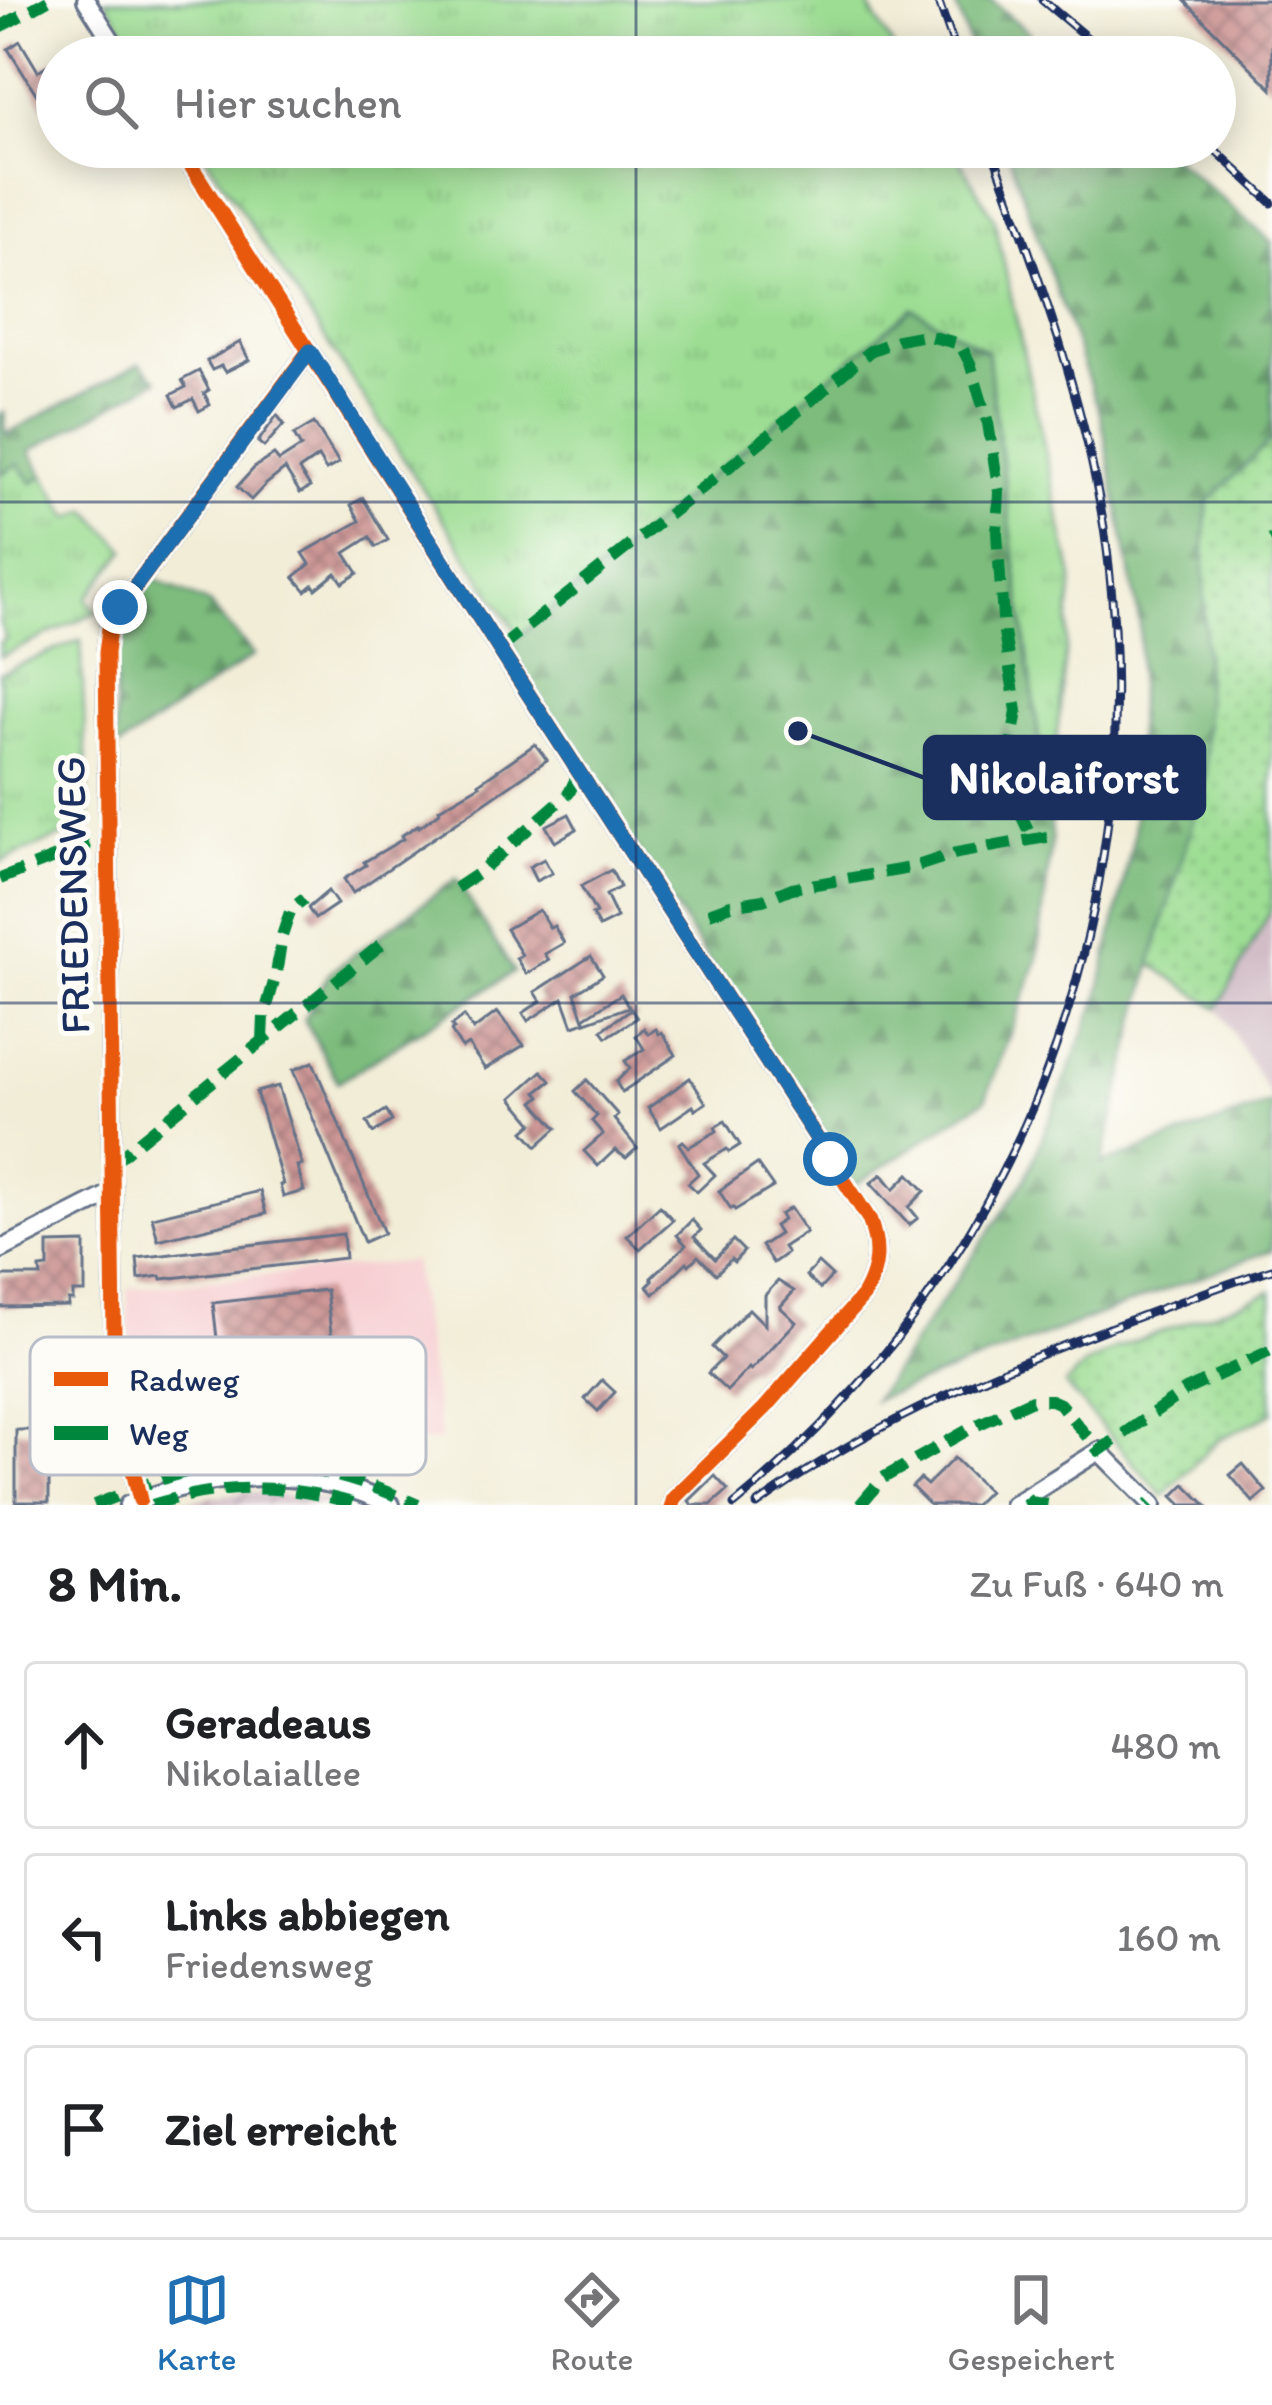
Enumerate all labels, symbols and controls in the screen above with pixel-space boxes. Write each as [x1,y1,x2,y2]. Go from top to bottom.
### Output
search box [36,36,1236,168]
icon: search [78,69,144,135]
text: Hier suchen [174,75,402,129]
route end [93,580,147,634]
callout: Nikolaiforst [925,737,1204,818]
text: Nikolaiforst [949,750,1179,804]
street label: FRIEDENSWEG [45,756,100,1034]
route start [803,1132,857,1186]
legend [30,1337,426,1475]
text: Radweg [129,1360,239,1399]
text: Weg [129,1414,189,1453]
text: 8 Min. [48,1553,182,1614]
text: Zu Fuß · 640 m [969,1560,1224,1607]
text: Geradeaus [165,1695,372,1749]
icon: ahead [51,1712,117,1778]
text: 480 m [1111,1722,1221,1769]
text: Nikolaiallee [165,1749,361,1796]
text: Links abbiegen [165,1887,450,1941]
icon: left [51,1904,117,1970]
text: 160 m [1117,1914,1221,1961]
text: Friedensweg [165,1941,373,1988]
icon: arrive [51,2096,117,2162]
text: Ziel erreicht [165,2102,397,2156]
tab: Karte [157,2267,236,2378]
tab: Route [551,2267,634,2378]
tab: Gespeichert [948,2267,1115,2378]

